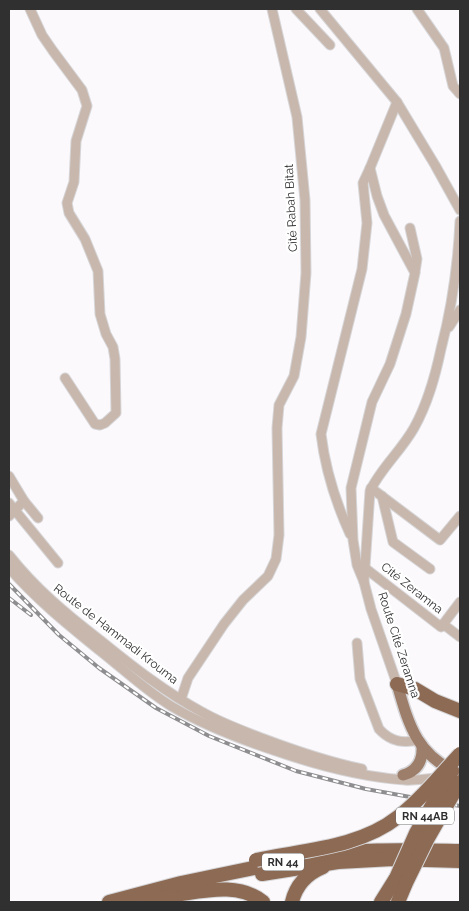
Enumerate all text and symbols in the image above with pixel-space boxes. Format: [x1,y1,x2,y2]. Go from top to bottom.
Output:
street label: Cité Rabah Bitat [282,164,300,252]
street label: Cité Zeramna [378,560,446,616]
street label: Route de Hammadi Krouma [51,581,181,687]
street label: Route Cité Zeramna [375,590,423,700]
road number: RN 44AB [396,808,454,824]
road number: RN 44 [262,854,304,870]

